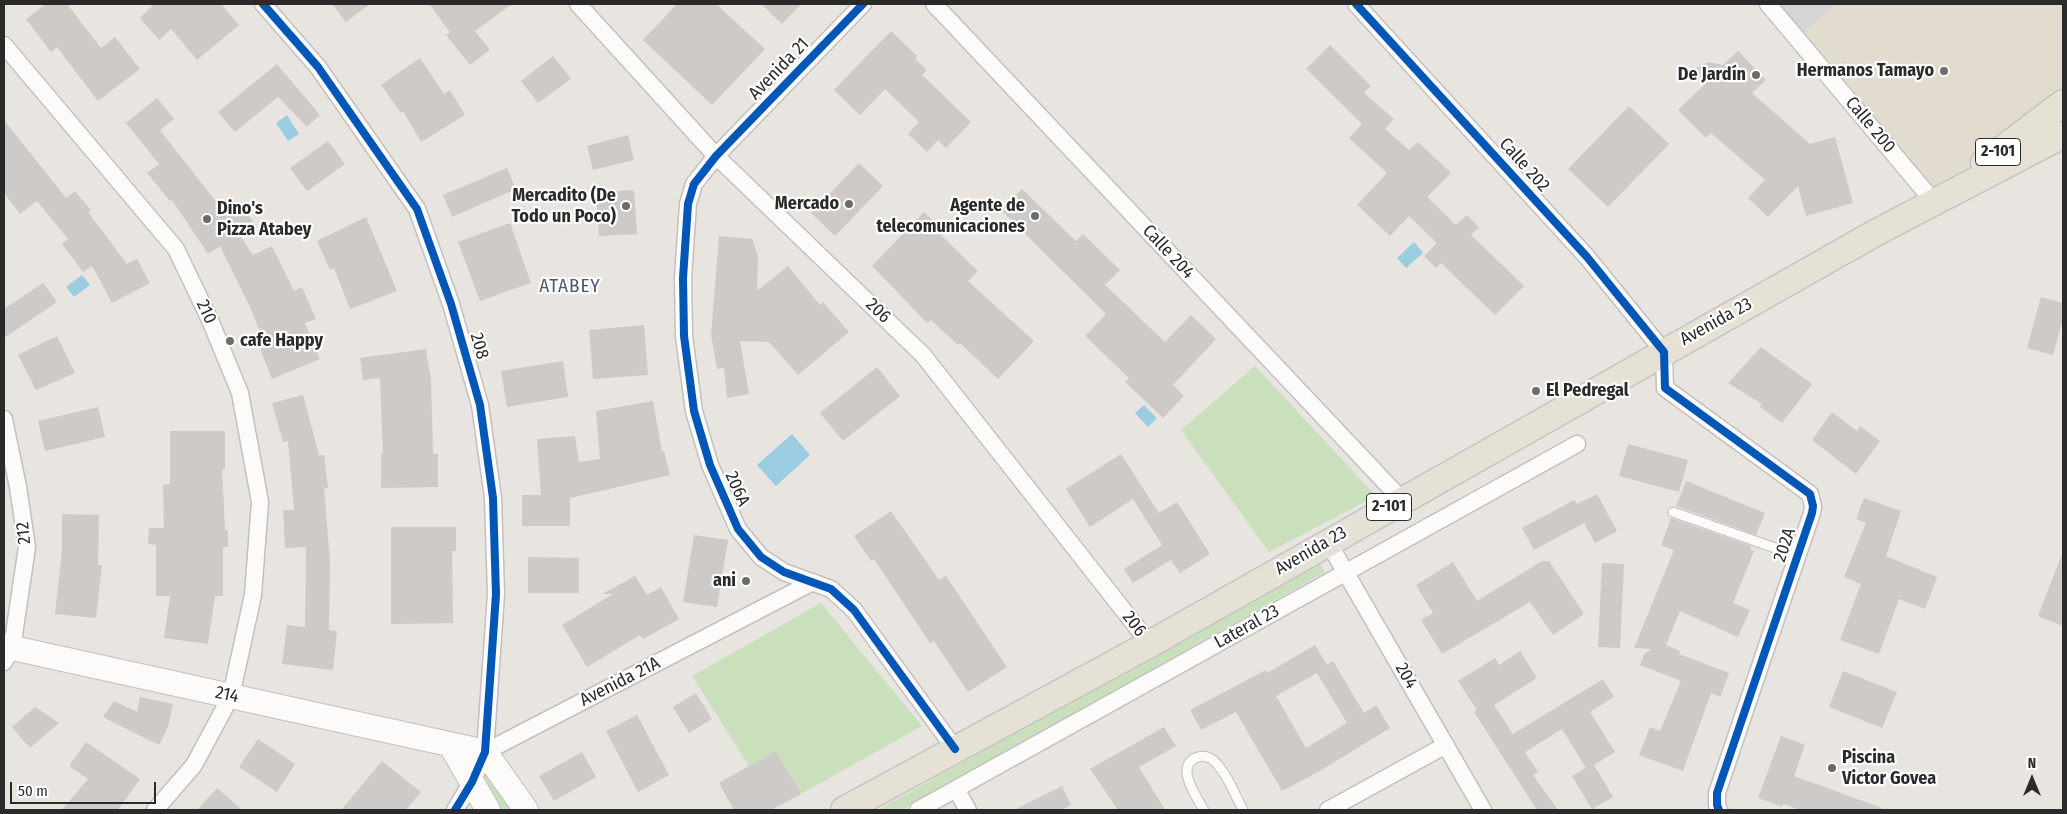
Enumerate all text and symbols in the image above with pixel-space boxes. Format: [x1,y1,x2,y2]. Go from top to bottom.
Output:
street label: Avenida 21 [744,34,814,104]
place label: Hermanos Tamayo [1797,60,1934,82]
place label: De Jardín [1678,64,1746,86]
marker: Hermanos Tamayo [1938,65,1950,77]
marker: De Jardín [1750,69,1762,81]
street label: Calle 200 [1840,92,1900,158]
street label: Calle 202 [1494,134,1554,196]
road number: 2-101 [1976,138,2020,166]
place label: Mercadito (De Todo un Poco) [512,185,616,228]
place label: Mercado [775,193,839,215]
place label: Agente de telecomunicaciones [876,195,1025,238]
place label: Dino's Pizza Atabey [217,198,311,240]
marker: Mercado [843,198,855,210]
marker: Mercadito (De Todo un Poco) [620,200,632,212]
marker: Agente de telecomunicaciones [1029,210,1041,222]
marker: Dino's Pizza Atabey [201,213,213,225]
street label: Calle 204 [1138,220,1198,284]
district label: ATABEY [538,276,602,298]
street label: Avenida 23 [1676,293,1756,351]
street label: 206 [861,294,895,328]
street label: 210 [191,297,221,327]
place label: cafe Happy [240,330,323,352]
street label: 208 [465,330,493,362]
marker: cafe Happy [224,335,236,347]
place label: El Pedregal [1546,380,1629,402]
marker: El Pedregal [1530,385,1542,397]
street label: 206A [720,468,754,510]
road number: 2-101 [1366,494,1412,520]
street label: 212 [12,521,36,545]
street label: Avenida 23 [1271,522,1351,580]
street label: 202A [1769,525,1801,565]
place label: ani [713,570,736,592]
marker: ani [740,575,752,587]
street label: Lateral 23 [1211,600,1283,654]
street label: 206 [1117,607,1151,641]
street label: Avenida 21A [576,653,664,711]
street label: 204 [1390,659,1422,693]
street label: 214 [213,682,241,708]
place label: Piscina Victor Govea [1842,747,1936,790]
north arrow [2007,754,2057,804]
text: N [2028,755,2036,772]
marker: Piscina Victor Govea [1826,762,1838,774]
scale bar [12,772,159,804]
text: 50 m [18,782,48,800]

